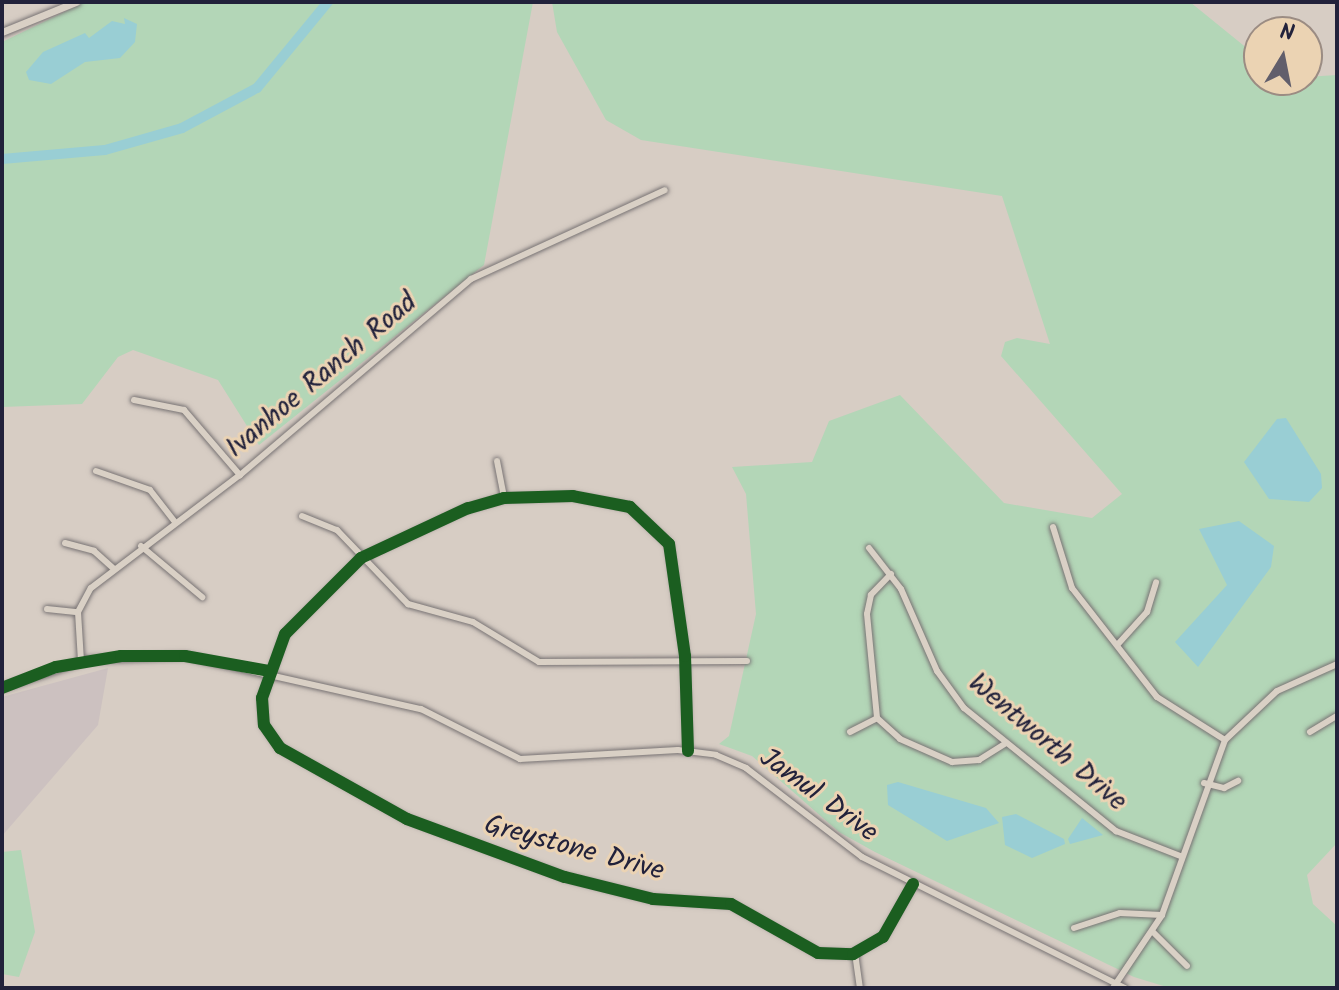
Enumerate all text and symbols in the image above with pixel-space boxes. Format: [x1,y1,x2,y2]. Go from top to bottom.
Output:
text: N [1277,15,1297,52]
north arrow [1243,16,1323,96]
street label: Ivanhoe Ranch Road [220,286,424,466]
street label: Wentworth Drive [961,667,1133,819]
street label: Jamul Drive [752,742,884,850]
street label: Greystone Drive [480,809,668,889]

